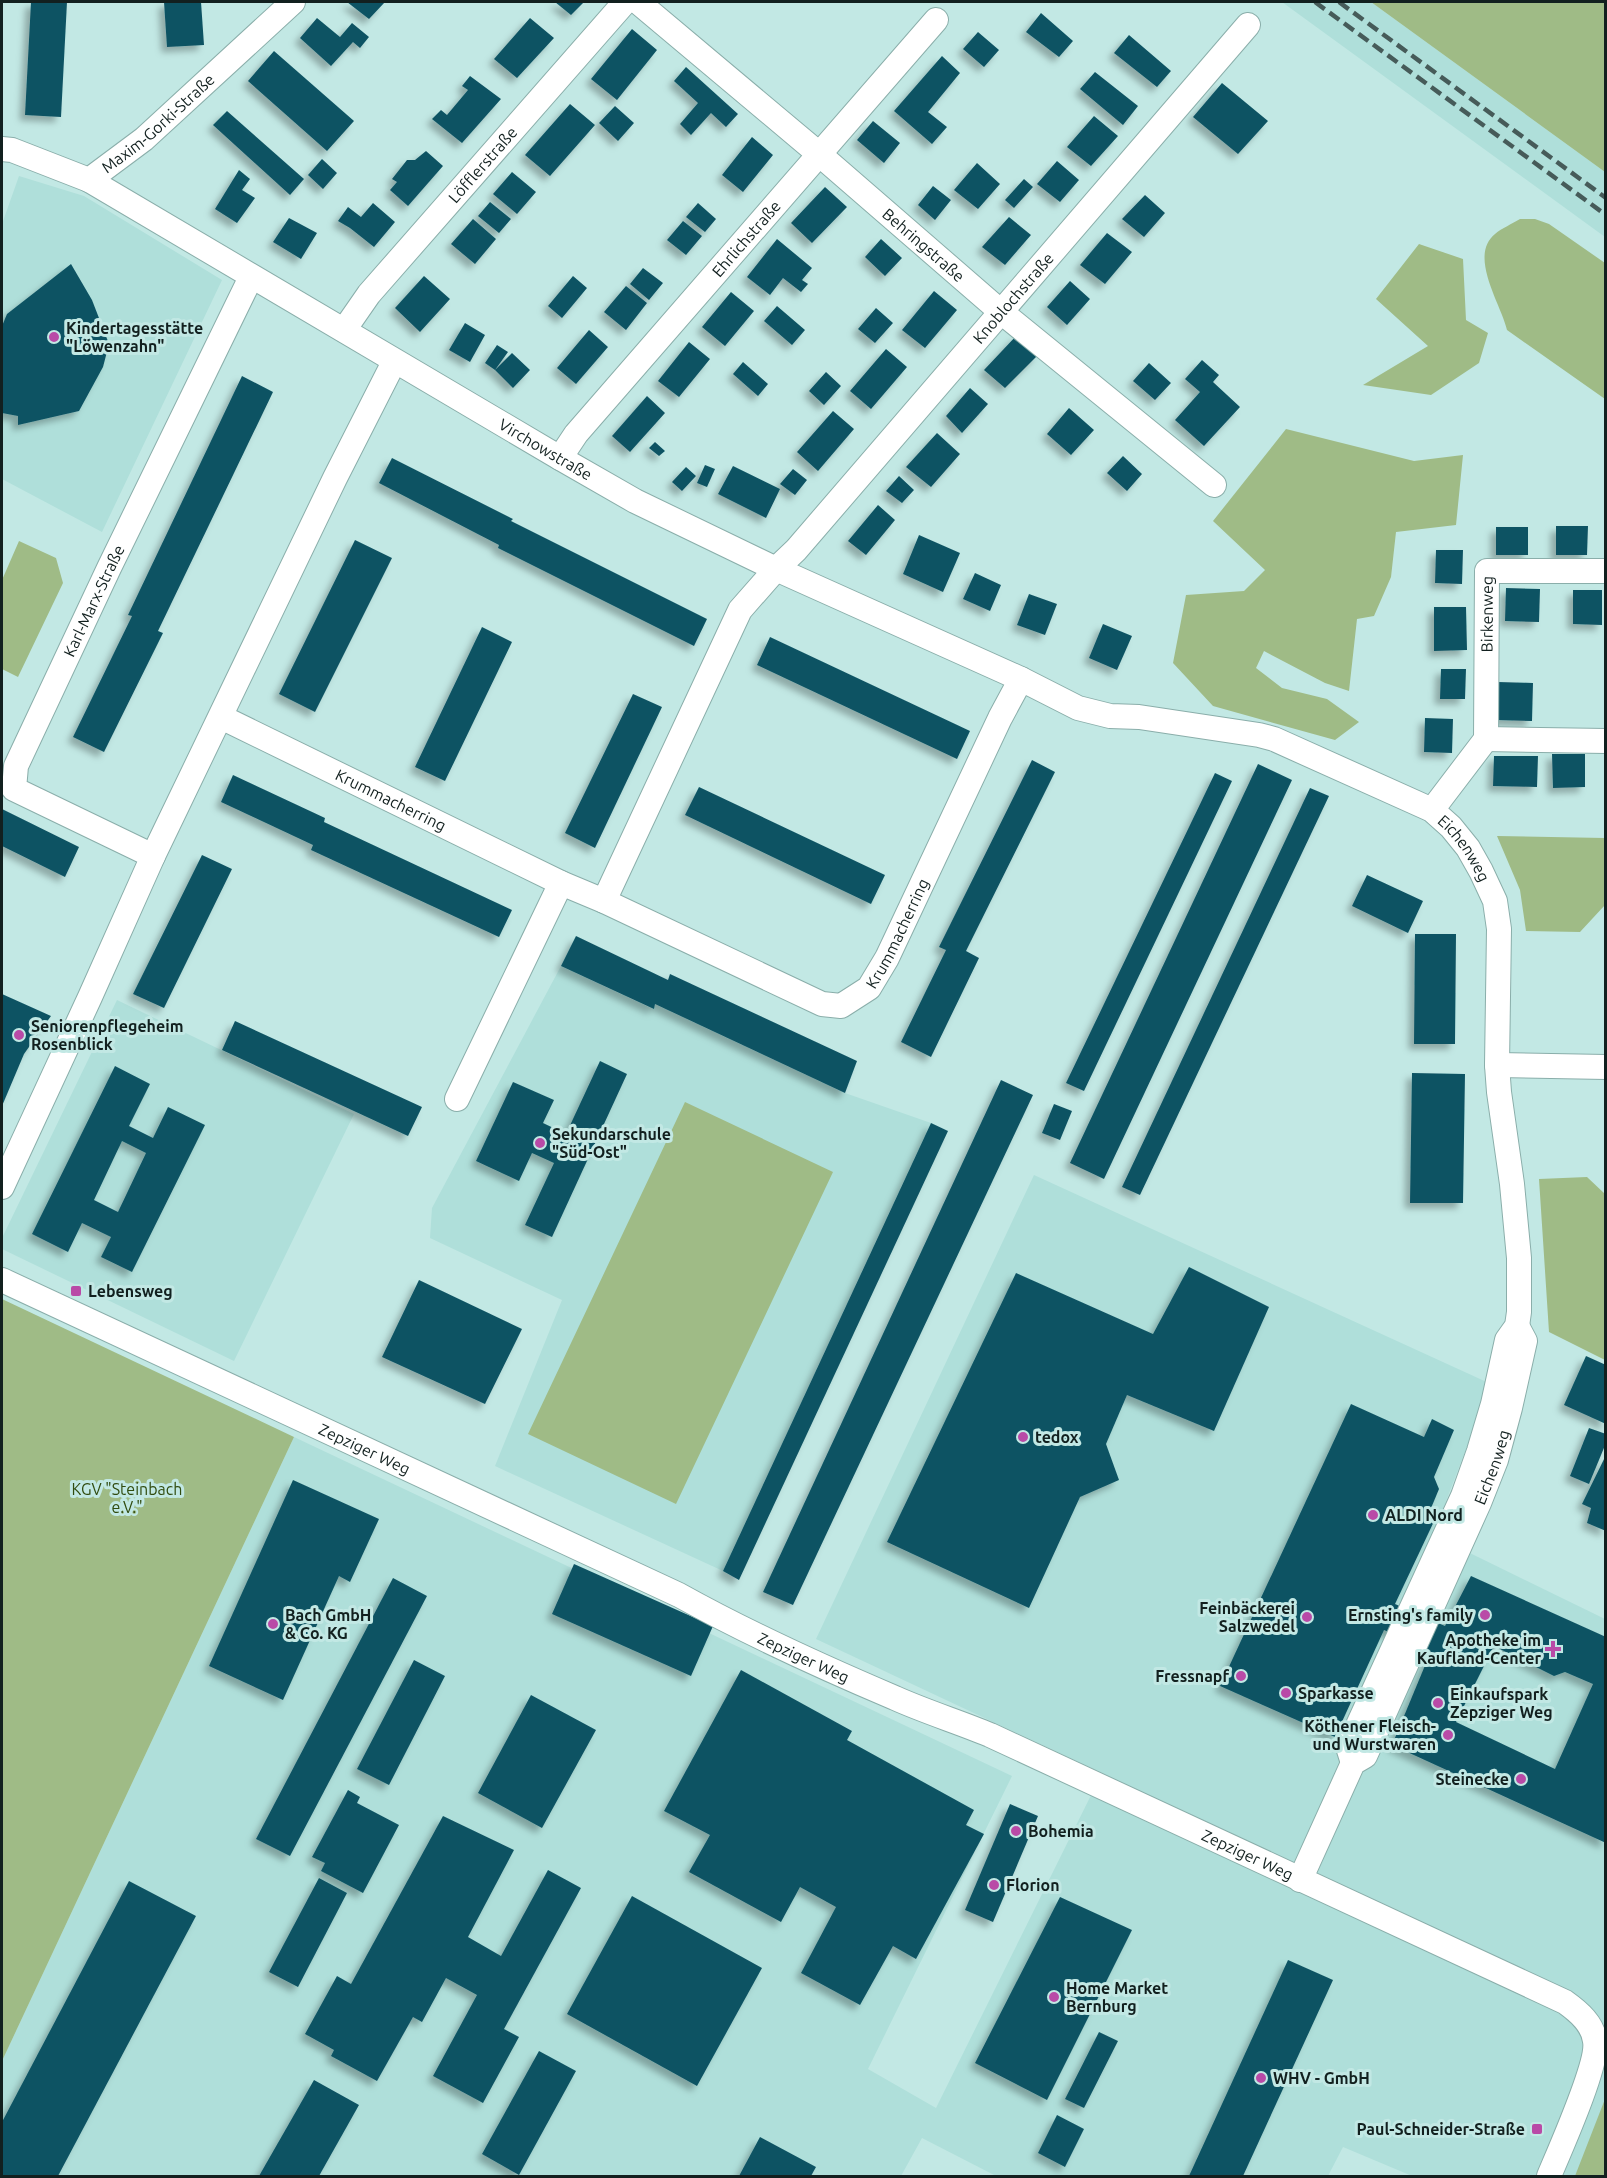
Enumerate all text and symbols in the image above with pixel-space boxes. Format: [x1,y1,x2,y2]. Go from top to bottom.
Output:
street label: Maxim-Gorki-Straße [98,70,218,176]
street label: Löfflerstraße [444,123,521,206]
street label: Ehrlichstraße [708,197,784,280]
street label: Behringstraße [879,204,968,285]
street label: Knoblochstraße [969,249,1057,347]
place label: Kindertagesstätte "Löwenzahn" [66,319,203,355]
marker: Kindertagesstätte "Löwenzahn" [47,330,61,344]
street label: Virchowstraße [496,415,595,484]
street label: Karl-Marx-Straße [60,542,128,660]
street label: Birkenweg [1478,576,1496,652]
street label: Krummacherring [333,765,449,834]
street label: Eichenweg [1435,811,1494,884]
street label: Krummacherring [862,876,932,992]
place label: Seniorenpflegeheim Rosenblick [31,1017,183,1053]
marker: Seniorenpflegeheim Rosenblick [12,1028,26,1042]
place label: Sekundarschule "Süd-Ost" [552,1125,671,1161]
marker: Sekundarschule "Süd-Ost" [533,1136,547,1150]
place label: Lebensweg [88,1282,173,1300]
marker: Lebensweg [69,1284,83,1298]
street label: Zepziger Weg [316,1420,413,1478]
place label: tedox [1035,1428,1079,1446]
street label: Eichenweg [1470,1428,1513,1507]
marker: tedox [1016,1430,1030,1444]
park label: KGV "Steinbach e.V." [72,1480,182,1516]
place label: ALDI Nord [1385,1506,1463,1524]
marker: ALDI Nord [1366,1508,1380,1522]
place label: Feinbäckerei Salzwedel [1199,1599,1295,1635]
place label: Bach GmbH & Co. KG [285,1606,371,1642]
place label: Ernsting's family [1348,1606,1474,1624]
marker: Ernsting's family [1478,1608,1492,1622]
marker: Feinbäckerei Salzwedel [1300,1610,1314,1624]
marker: Bach GmbH & Co. KG [266,1617,280,1631]
street label: Zepziger Weg [755,1628,852,1686]
place label: Apotheke im Kaufland-Center [1417,1631,1541,1667]
marker: Apotheke im Kaufland-Center [1546,1642,1560,1656]
place label: Fressnapf [1155,1667,1229,1685]
marker: Fressnapf [1234,1669,1248,1683]
place label: Sparkasse [1298,1684,1374,1702]
place label: Einkaufspark Zepziger Weg [1450,1685,1553,1721]
marker: Sparkasse [1279,1686,1293,1700]
marker: Einkaufspark Zepziger Weg [1431,1696,1445,1710]
place label: Köthener Fleisch- und Wurstwaren [1304,1717,1436,1753]
marker: Köthener Fleisch- und Wurstwaren [1441,1728,1455,1742]
place label: Steinecke [1435,1770,1509,1788]
marker: Steinecke [1514,1772,1528,1786]
place label: Bohemia [1028,1822,1094,1840]
marker: Bohemia [1009,1824,1023,1838]
street label: Zepziger Weg [1199,1826,1296,1884]
place label: Florion [1006,1876,1060,1894]
marker: Florion [987,1878,1001,1892]
place label: Home Market Bernburg [1066,1979,1168,2015]
marker: Home Market Bernburg [1047,1990,1061,2004]
place label: WHV - GmbH [1273,2069,1370,2087]
marker: WHV - GmbH [1254,2071,1268,2085]
place label: Paul-Schneider-Straße [1356,2120,1525,2138]
marker: Paul-Schneider-Straße [1530,2122,1544,2136]

